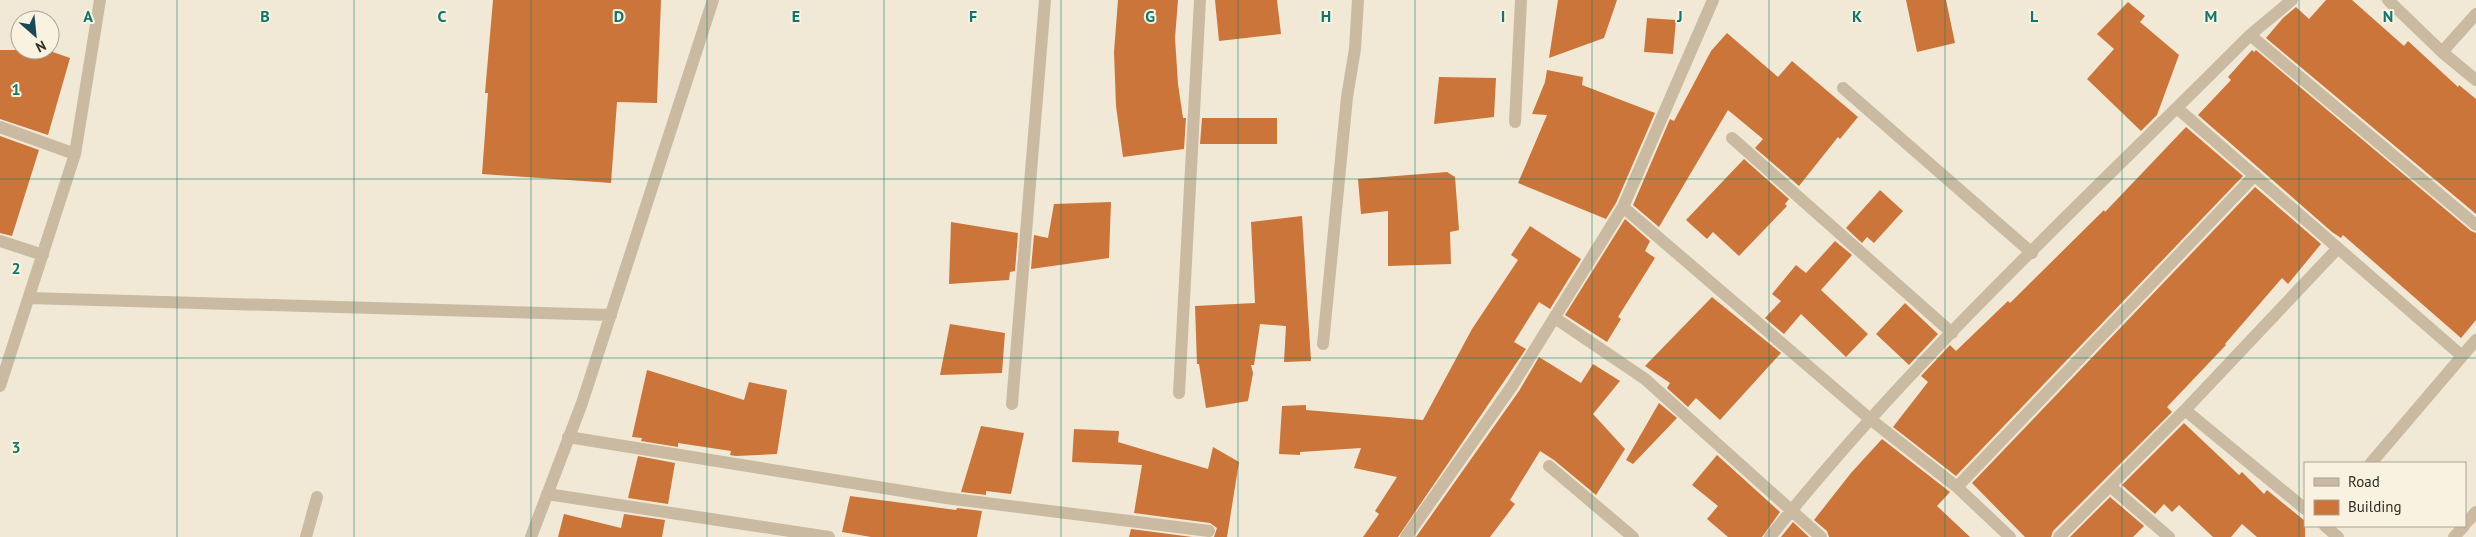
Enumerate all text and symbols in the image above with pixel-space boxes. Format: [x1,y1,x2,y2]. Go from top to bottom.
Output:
text: A [83,6,93,26]
text: B [260,6,270,26]
text: C [438,6,447,26]
text: D [614,6,624,26]
text: E [792,6,800,26]
text: F [969,6,977,26]
text: G [1145,6,1155,26]
text: H [1321,6,1331,26]
text: I [1501,6,1505,26]
text: J [1676,6,1683,26]
text: K [1852,6,1862,26]
text: L [2030,6,2039,26]
text: M [2205,6,2217,26]
text: N [2383,6,2393,26]
north arrow [10,10,60,60]
text: N [33,36,49,57]
text: 1 [11,79,21,99]
text: 2 [11,258,21,278]
text: 3 [11,437,21,457]
legend [2304,462,2466,527]
text: Road [2348,472,2380,491]
text: Building [2348,497,2402,516]

